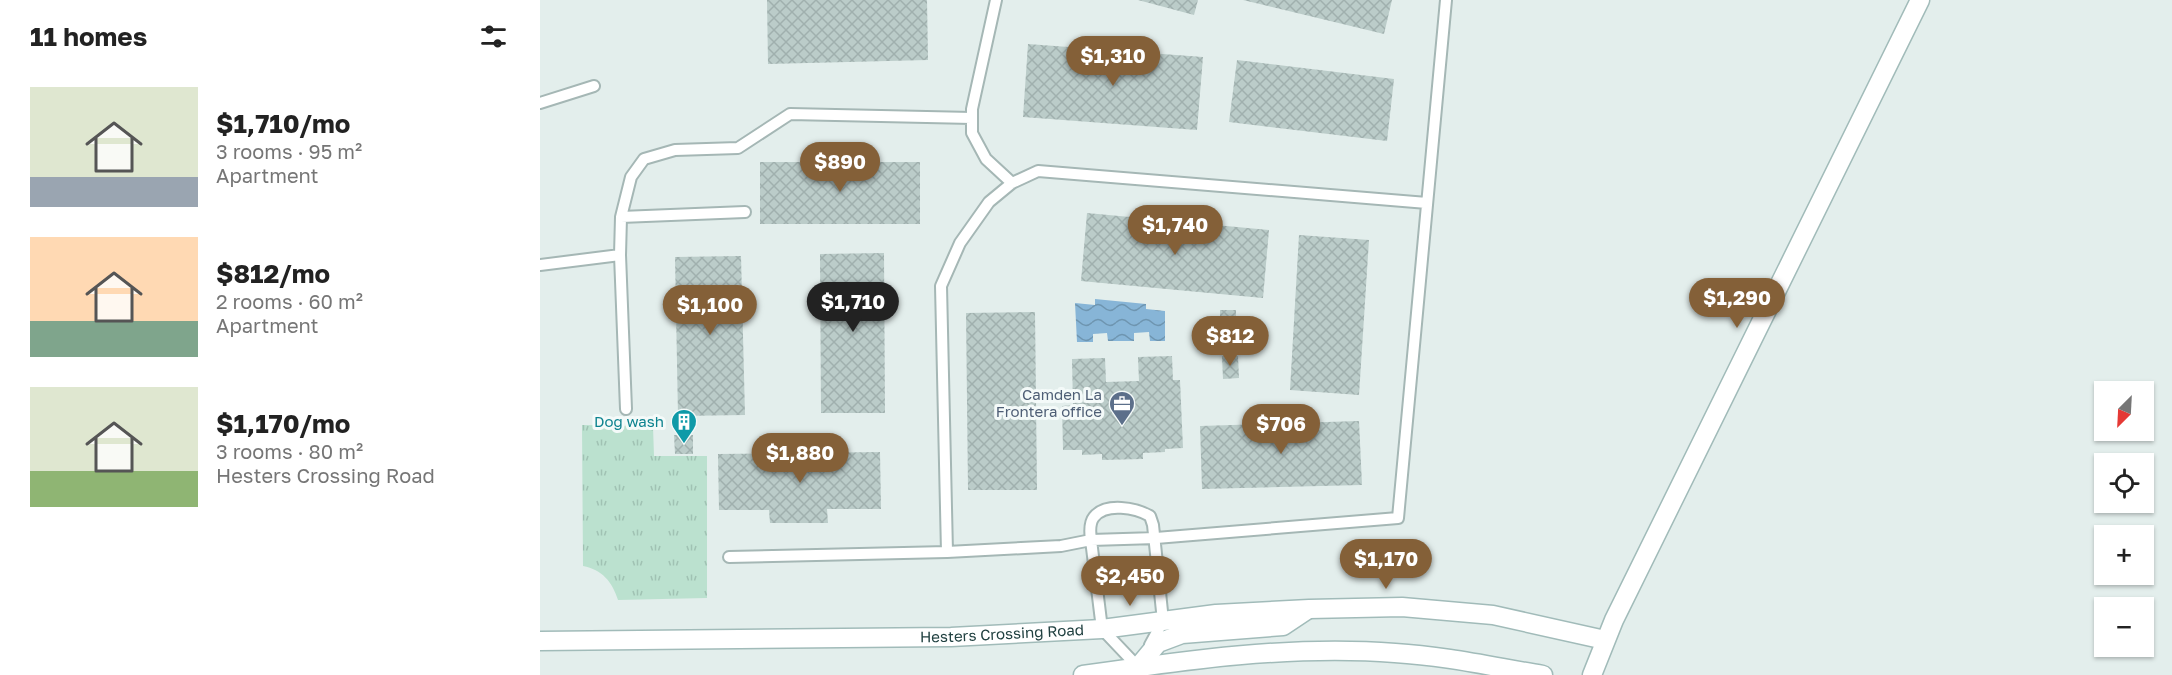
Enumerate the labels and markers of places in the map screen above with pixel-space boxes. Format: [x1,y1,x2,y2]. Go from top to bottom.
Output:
pin: $1,310 [1064,36,1162,87]
pin: $890 [804,142,876,193]
pin: $1,740 [1126,205,1224,256]
pin: $1,290 [1688,278,1786,329]
pin: $1,710 [804,282,902,333]
pin: $1,100 [661,285,759,336]
pin: $812 [1194,316,1266,367]
place label: Camden La Frontera office [996,385,1102,420]
office icon: Camden La Frontera office [1107,389,1137,427]
pin: $706 [1245,404,1317,455]
building icon: Dog wash [669,407,699,445]
place label: Dog wash [594,412,664,430]
pin: $1,880 [751,433,849,484]
pin: $1,170 [1337,539,1435,590]
pin: $2,450 [1081,556,1179,607]

